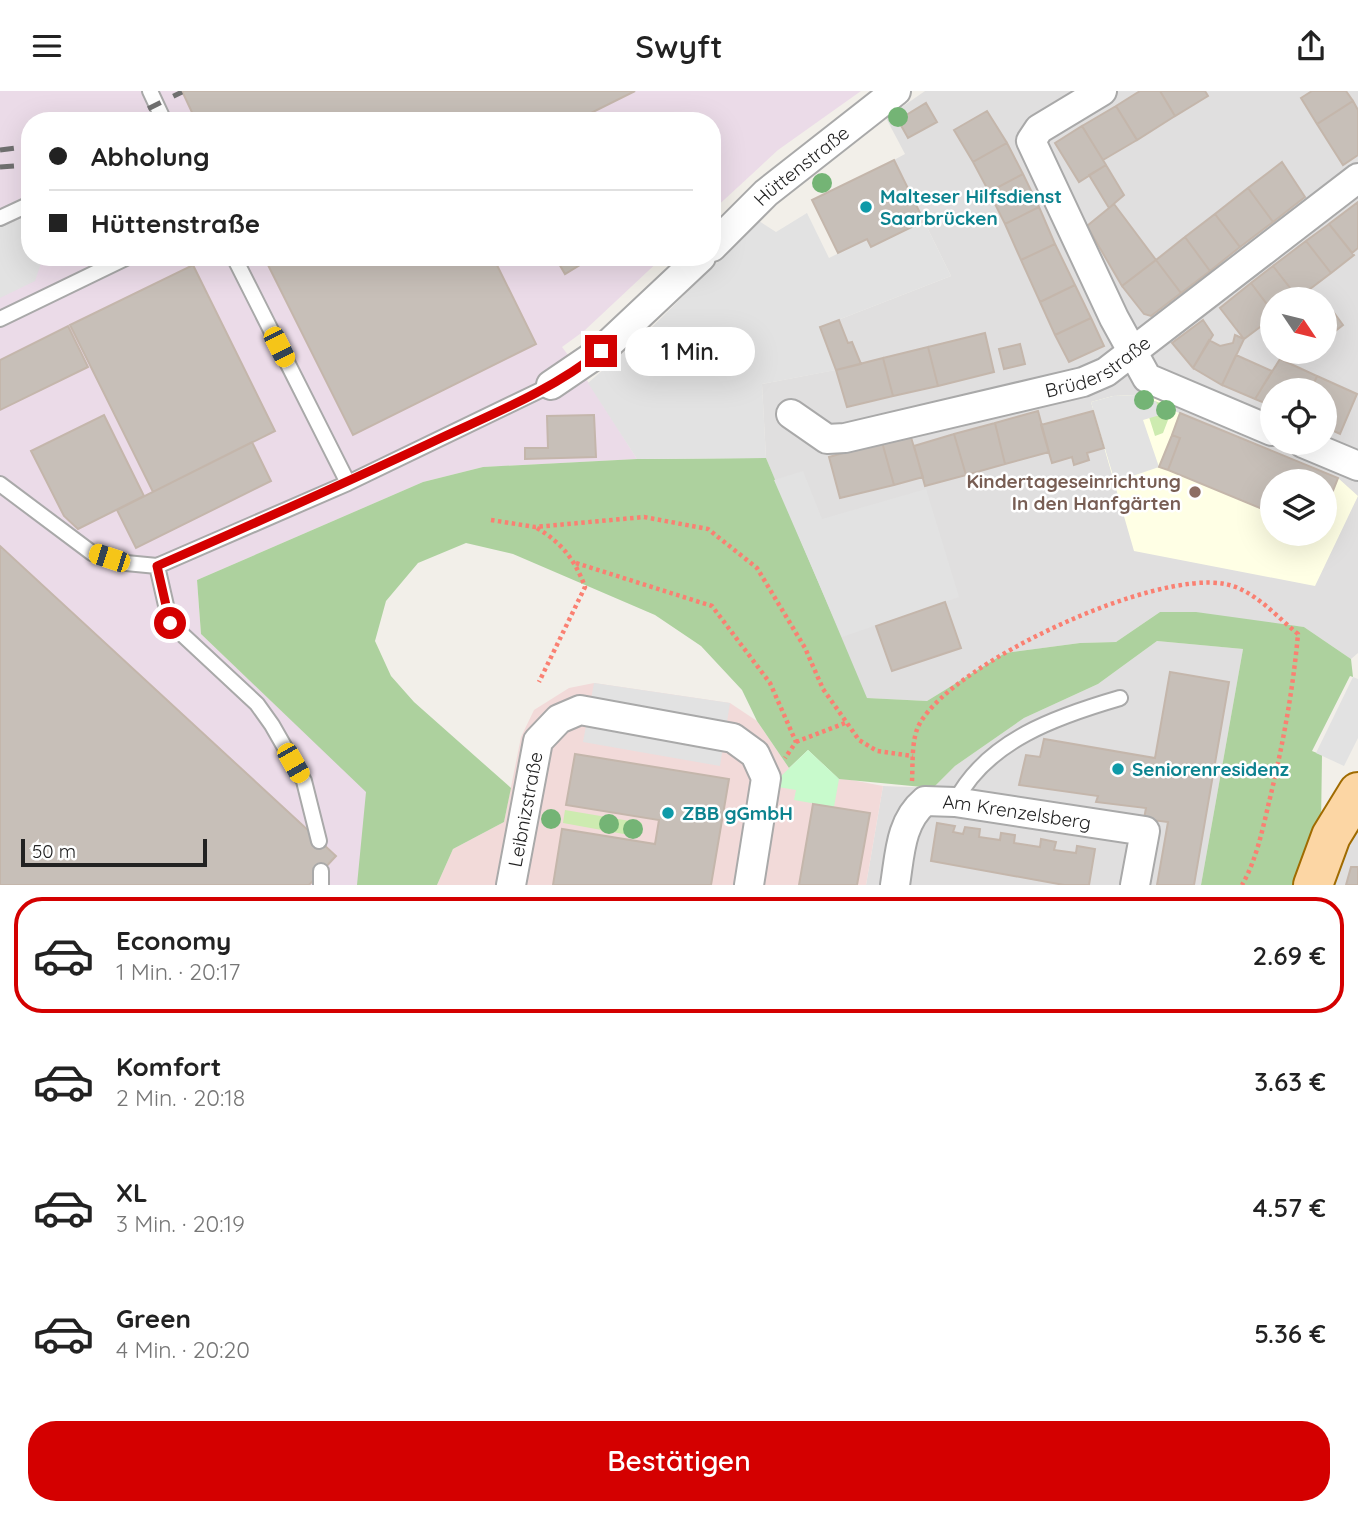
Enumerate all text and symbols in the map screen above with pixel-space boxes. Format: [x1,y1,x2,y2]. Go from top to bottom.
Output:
text: Swyft [635,26,723,66]
icon: menu [28,27,66,65]
icon: share [1292,27,1330,65]
street label: Hüttenstraße [748,120,854,211]
text: Abholung [91,140,210,173]
place label: Malteser Hilfsdienst Saarbrücken [880,184,1062,230]
marker: Malteser Hilfsdienst Saarbrücken [858,199,874,215]
text: Hüttenstraße [91,207,260,240]
north arrow [1260,287,1337,364]
map controls [1260,287,1337,546]
car [261,324,298,370]
callout: 1 Min. [626,327,755,375]
street label: Brüderstraße [1043,330,1155,403]
route end [585,335,617,367]
text: 1 Min. [661,337,719,366]
button: locate [1260,378,1337,455]
place label: Kindertageseinrichtung In den Hanfgärten [966,469,1181,515]
button: layers [1260,469,1337,546]
marker: Kindertageseinrichtung In den Hanfgärten [1187,484,1203,500]
car [86,542,133,574]
route start [154,607,186,639]
car [274,740,313,786]
street label: Leibnizstraße [503,750,548,869]
place label: Seniorenresidenz [1132,757,1289,781]
marker: Seniorenresidenz [1110,761,1126,777]
street label: Am Krenzelsberg [942,790,1093,835]
place label: ZBB gGmbH [682,801,793,825]
marker: ZBB gGmbH [660,805,676,821]
scale bar [21,836,206,868]
text: 50 m [32,839,76,863]
icon: car [32,924,95,987]
text: Economy [116,924,231,957]
text: 2.69 € [1253,939,1326,972]
text: 1 Min. · 20:17 [116,957,240,986]
icon: car [32,1050,95,1113]
text: Komfort [116,1050,221,1083]
text: 3.63 € [1254,1065,1326,1098]
text: 2 Min. · 20:18 [116,1083,245,1112]
icon: car [32,1176,95,1239]
text: XL [116,1176,148,1209]
text: 4.57 € [1253,1191,1326,1224]
text: 3 Min. · 20:19 [116,1209,245,1238]
icon: car [32,1302,95,1365]
text: Green [116,1302,191,1335]
text: 5.36 € [1254,1317,1326,1350]
text: 4 Min. · 20:20 [116,1335,250,1364]
button: Bestätigen [28,1421,1330,1501]

